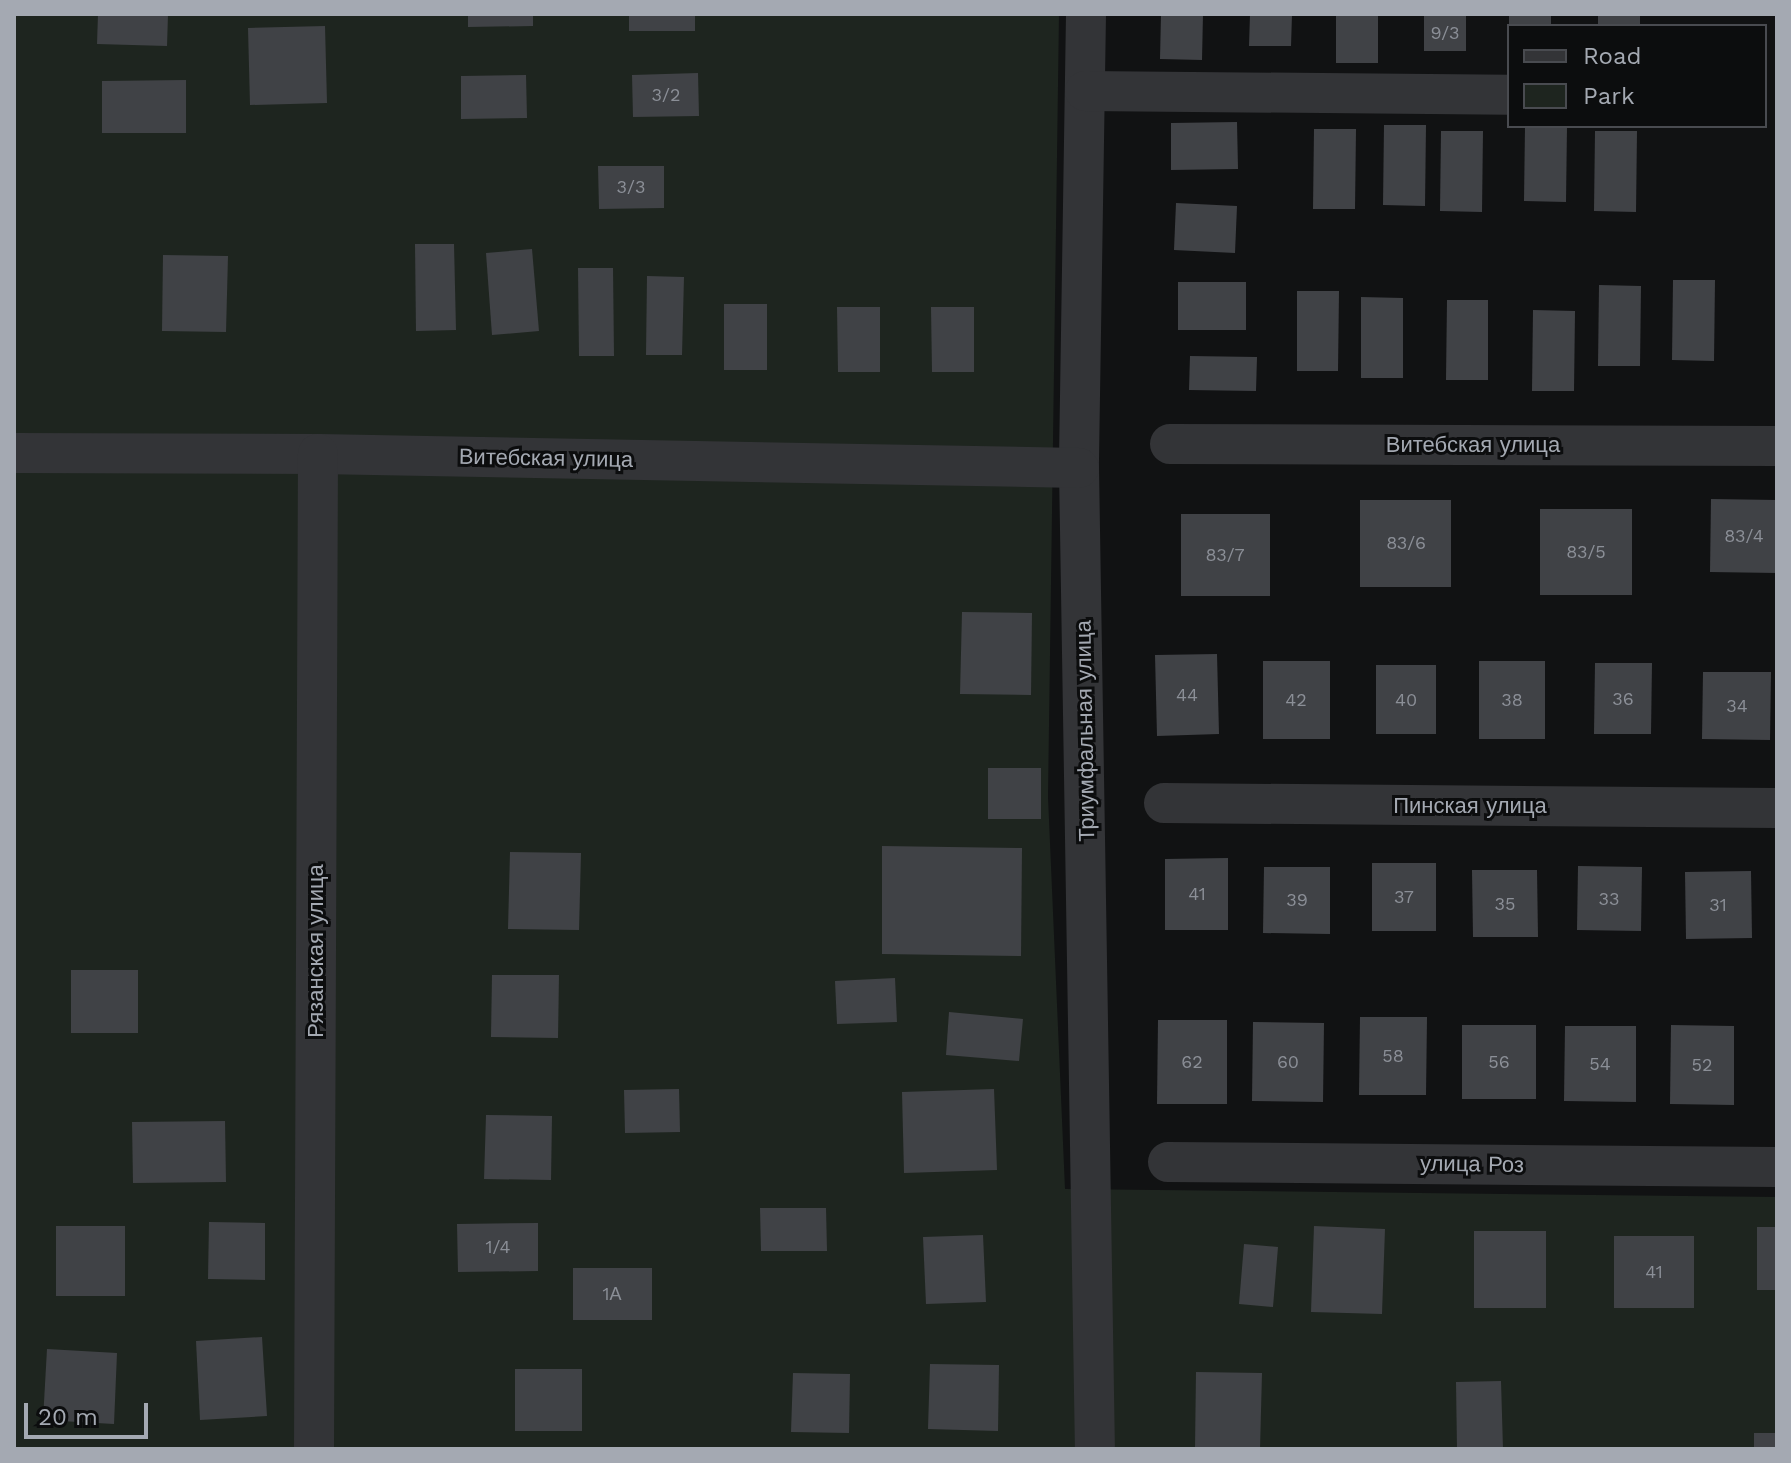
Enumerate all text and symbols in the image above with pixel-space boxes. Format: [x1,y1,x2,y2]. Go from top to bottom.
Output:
house number: 9/3 [1430,22,1460,44]
legend [1507,24,1767,128]
text: Road [1583,42,1642,70]
text: Park [1583,82,1635,110]
house number: 3/2 [652,84,680,106]
house number: 3/3 [617,176,645,198]
street label: Витебская улица [1386,432,1560,458]
street label: Витебская улица [459,443,633,473]
house number: 83/4 [1724,525,1764,547]
house number: 83/6 [1386,532,1426,554]
house number: 83/5 [1566,541,1606,563]
house number: 83/7 [1205,544,1245,566]
street label: Триумфальная улица [1070,620,1100,842]
house number: 44 [1176,684,1198,706]
house number: 36 [1612,688,1634,710]
house number: 42 [1285,689,1307,711]
house number: 40 [1395,689,1417,711]
house number: 38 [1501,689,1523,711]
house number: 34 [1726,695,1748,717]
street label: Пинская улица [1393,793,1547,819]
street label: Рязанская улица [303,864,329,1038]
house number: 41 [1188,883,1206,905]
house number: 37 [1394,886,1414,908]
house number: 33 [1599,888,1619,910]
house number: 39 [1286,889,1308,911]
house number: 35 [1495,893,1515,915]
house number: 31 [1709,894,1727,916]
house number: 58 [1382,1045,1404,1067]
house number: 62 [1181,1051,1203,1073]
house number: 60 [1277,1051,1299,1073]
house number: 56 [1488,1051,1510,1073]
house number: 54 [1589,1053,1611,1075]
house number: 52 [1692,1054,1712,1076]
street label: улица Роз [1420,1150,1524,1178]
house number: 1/4 [485,1236,511,1258]
house number: 41 [1645,1261,1663,1283]
house number: 1А [602,1283,622,1305]
scale bar [28,1387,152,1437]
text: 20 m [38,1403,98,1431]

